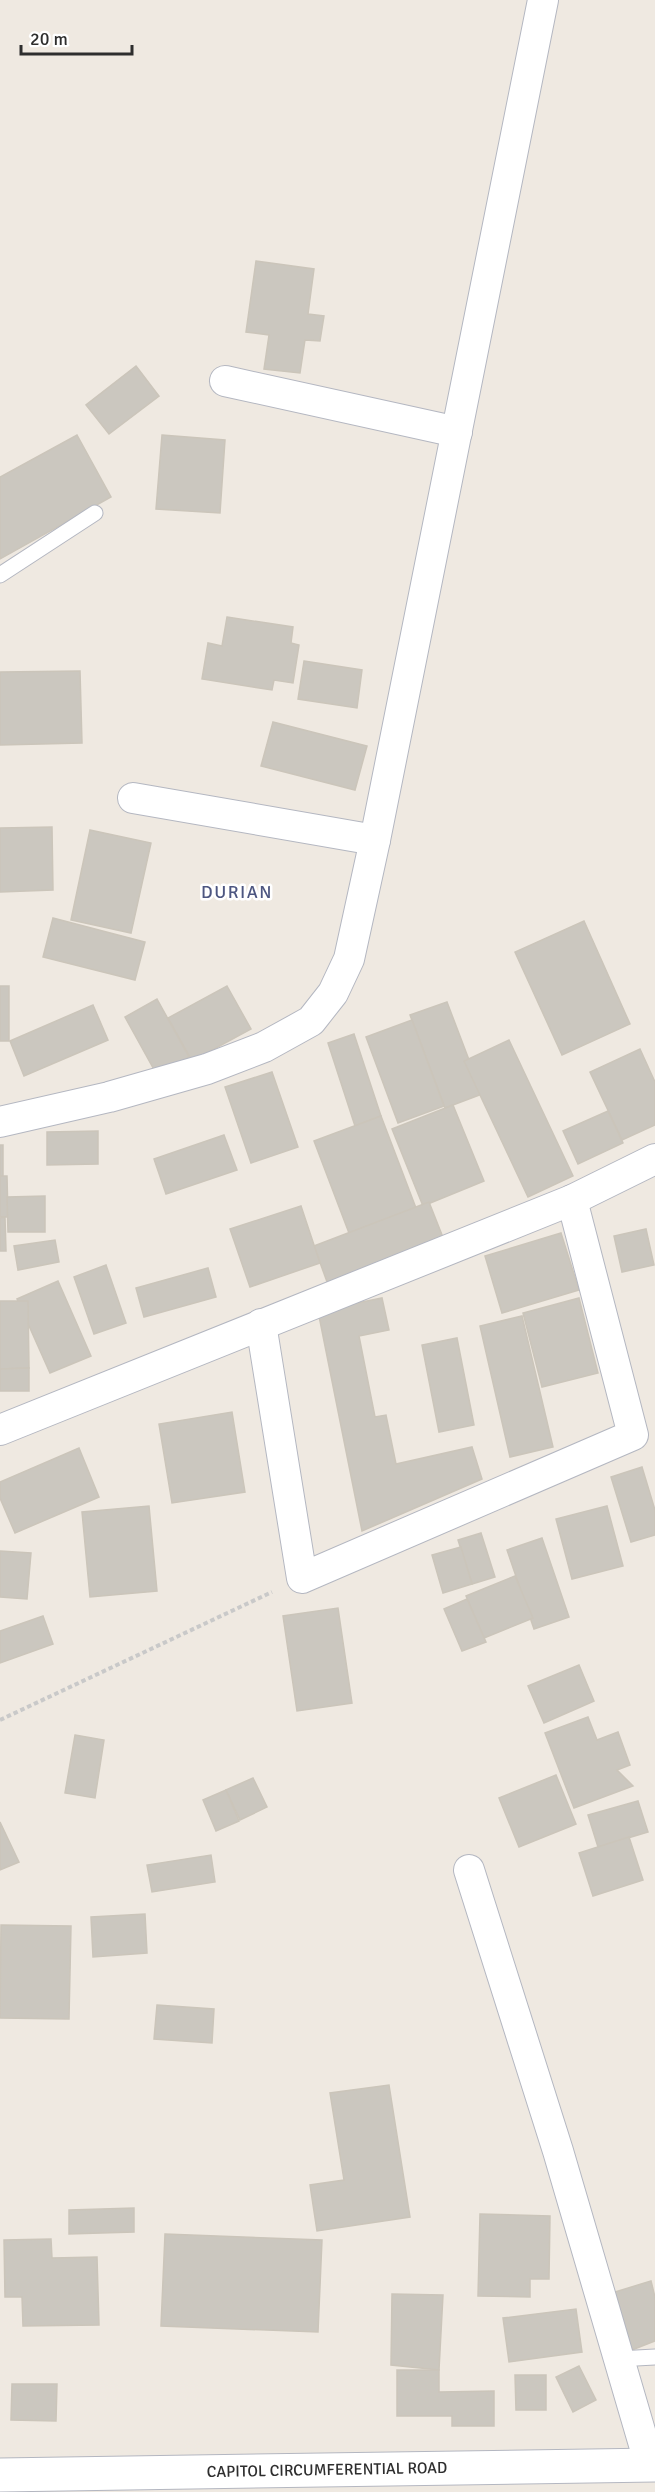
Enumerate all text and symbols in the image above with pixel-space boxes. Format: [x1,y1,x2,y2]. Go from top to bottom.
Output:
scale bar [21,18,132,56]
text: 20 m [30,28,68,50]
district label: DURIAN [201,881,273,903]
street label: CAPITOL CIRCUMFERENTIAL ROAD [207,2458,447,2482]

